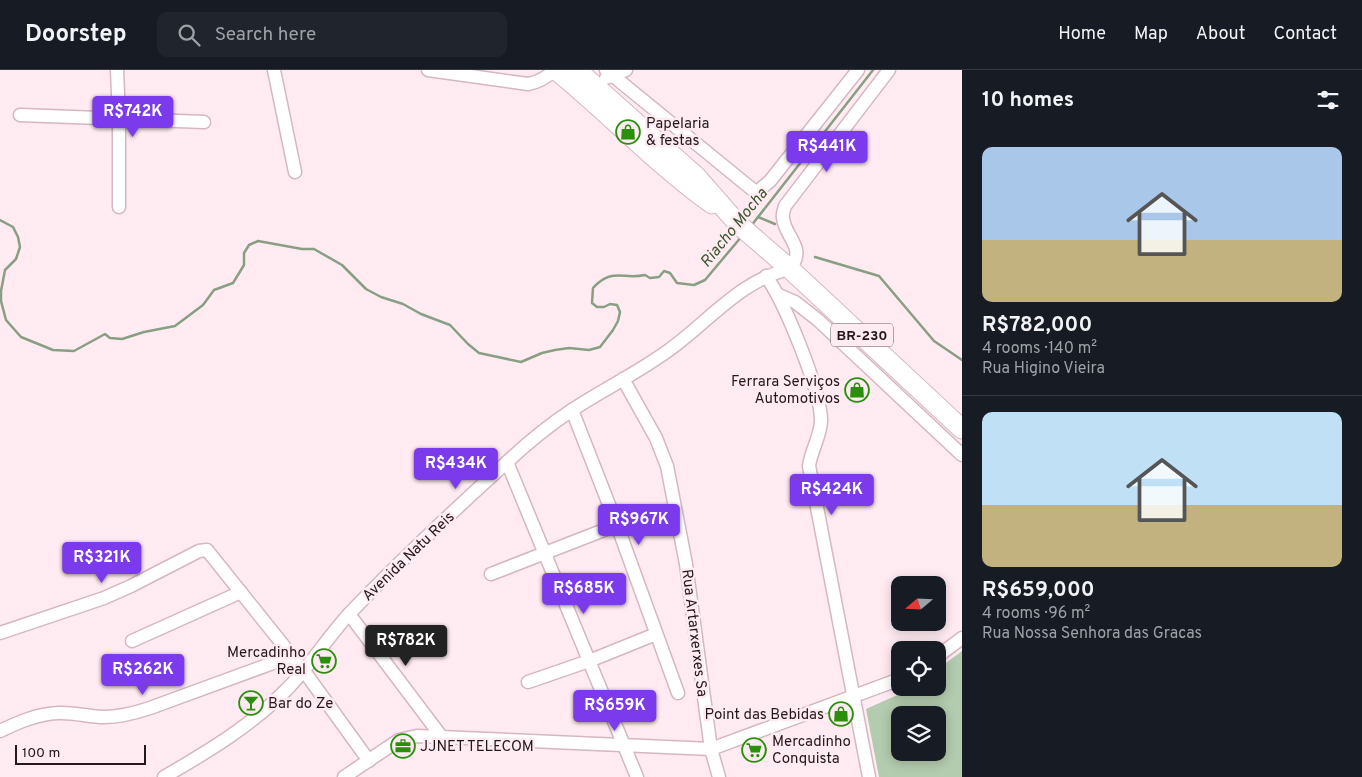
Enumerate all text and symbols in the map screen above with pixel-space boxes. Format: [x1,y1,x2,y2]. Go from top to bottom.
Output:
search box [157,12,507,57]
text: Doorstep [25,20,127,50]
icon: search [175,21,203,49]
text: Search here [215,23,316,47]
text: Home [1058,23,1106,46]
text: Map [1134,23,1168,46]
text: About [1196,23,1245,46]
text: Contact [1273,23,1337,46]
icon: filters [1314,86,1342,114]
text: 10 homes [982,87,1074,114]
pin: R$742K [92,96,174,138]
text: R$742K [103,102,163,122]
place label: Papelaria & festas [646,115,710,151]
shop icon: Papelaria & festas [615,119,641,145]
pin: R$441K [786,131,868,173]
text: R$441K [798,137,856,157]
icon: home [1117,179,1207,269]
water label: Riacho Mocha [696,184,773,272]
text: R$782,000 [982,312,1092,339]
road number: BR-230 [831,324,893,346]
text: 4 rooms · 140 m² [982,339,1097,359]
text: Rua Higino Vieira [982,359,1105,379]
place label: Ferrara Serviços Automotivos [731,373,840,409]
shop icon: Ferrara Serviços Automotivos [844,377,870,403]
icon: home [1117,445,1207,535]
pin: R$434K [415,448,497,490]
text: R$434K [425,454,487,474]
pin: R$424K [791,474,873,516]
text: R$424K [801,480,863,500]
pin: R$967K [598,504,680,546]
street label: Avenida Natu Reis [359,508,459,606]
text: R$967K [609,510,669,530]
pin: R$321K [61,542,143,584]
text: R$321K [73,548,131,568]
street label: Rua Artarxerxes Sa [676,568,711,698]
pin: R$685K [543,572,625,615]
north arrow [891,576,946,631]
map controls [891,576,946,761]
text: R$659,000 [982,577,1095,604]
text: R$685K [553,579,615,599]
text: 4 rooms · 96 m² [982,604,1090,624]
pin: R$782K [365,624,447,667]
text: Rua Nossa Senhora das Gracas [982,624,1202,644]
text: R$782K [376,631,436,651]
button: locate [891,641,946,696]
place label: Mercadinho Real [227,644,306,680]
supermarket icon: Mercadinho Real [311,648,337,674]
pin: R$262K [102,654,184,696]
text: R$262K [112,660,174,680]
bar icon: Bar do Ze [238,690,264,716]
pin: R$659K [574,690,656,732]
place label: Bar do Ze [268,695,333,714]
text: R$659K [584,696,646,716]
shop icon: Point das Bebidas [828,701,854,727]
place label: Point das Bebidas [704,706,824,725]
button: layers [891,706,946,761]
office icon: JJNET TELECOM [390,733,416,759]
place label: Mercadinho Conquista [772,733,851,769]
supermarket icon: Mercadinho Conquista [741,737,767,763]
place label: JJNET TELECOM [420,738,534,757]
scale bar [15,742,146,765]
text: 100 m [22,745,60,762]

